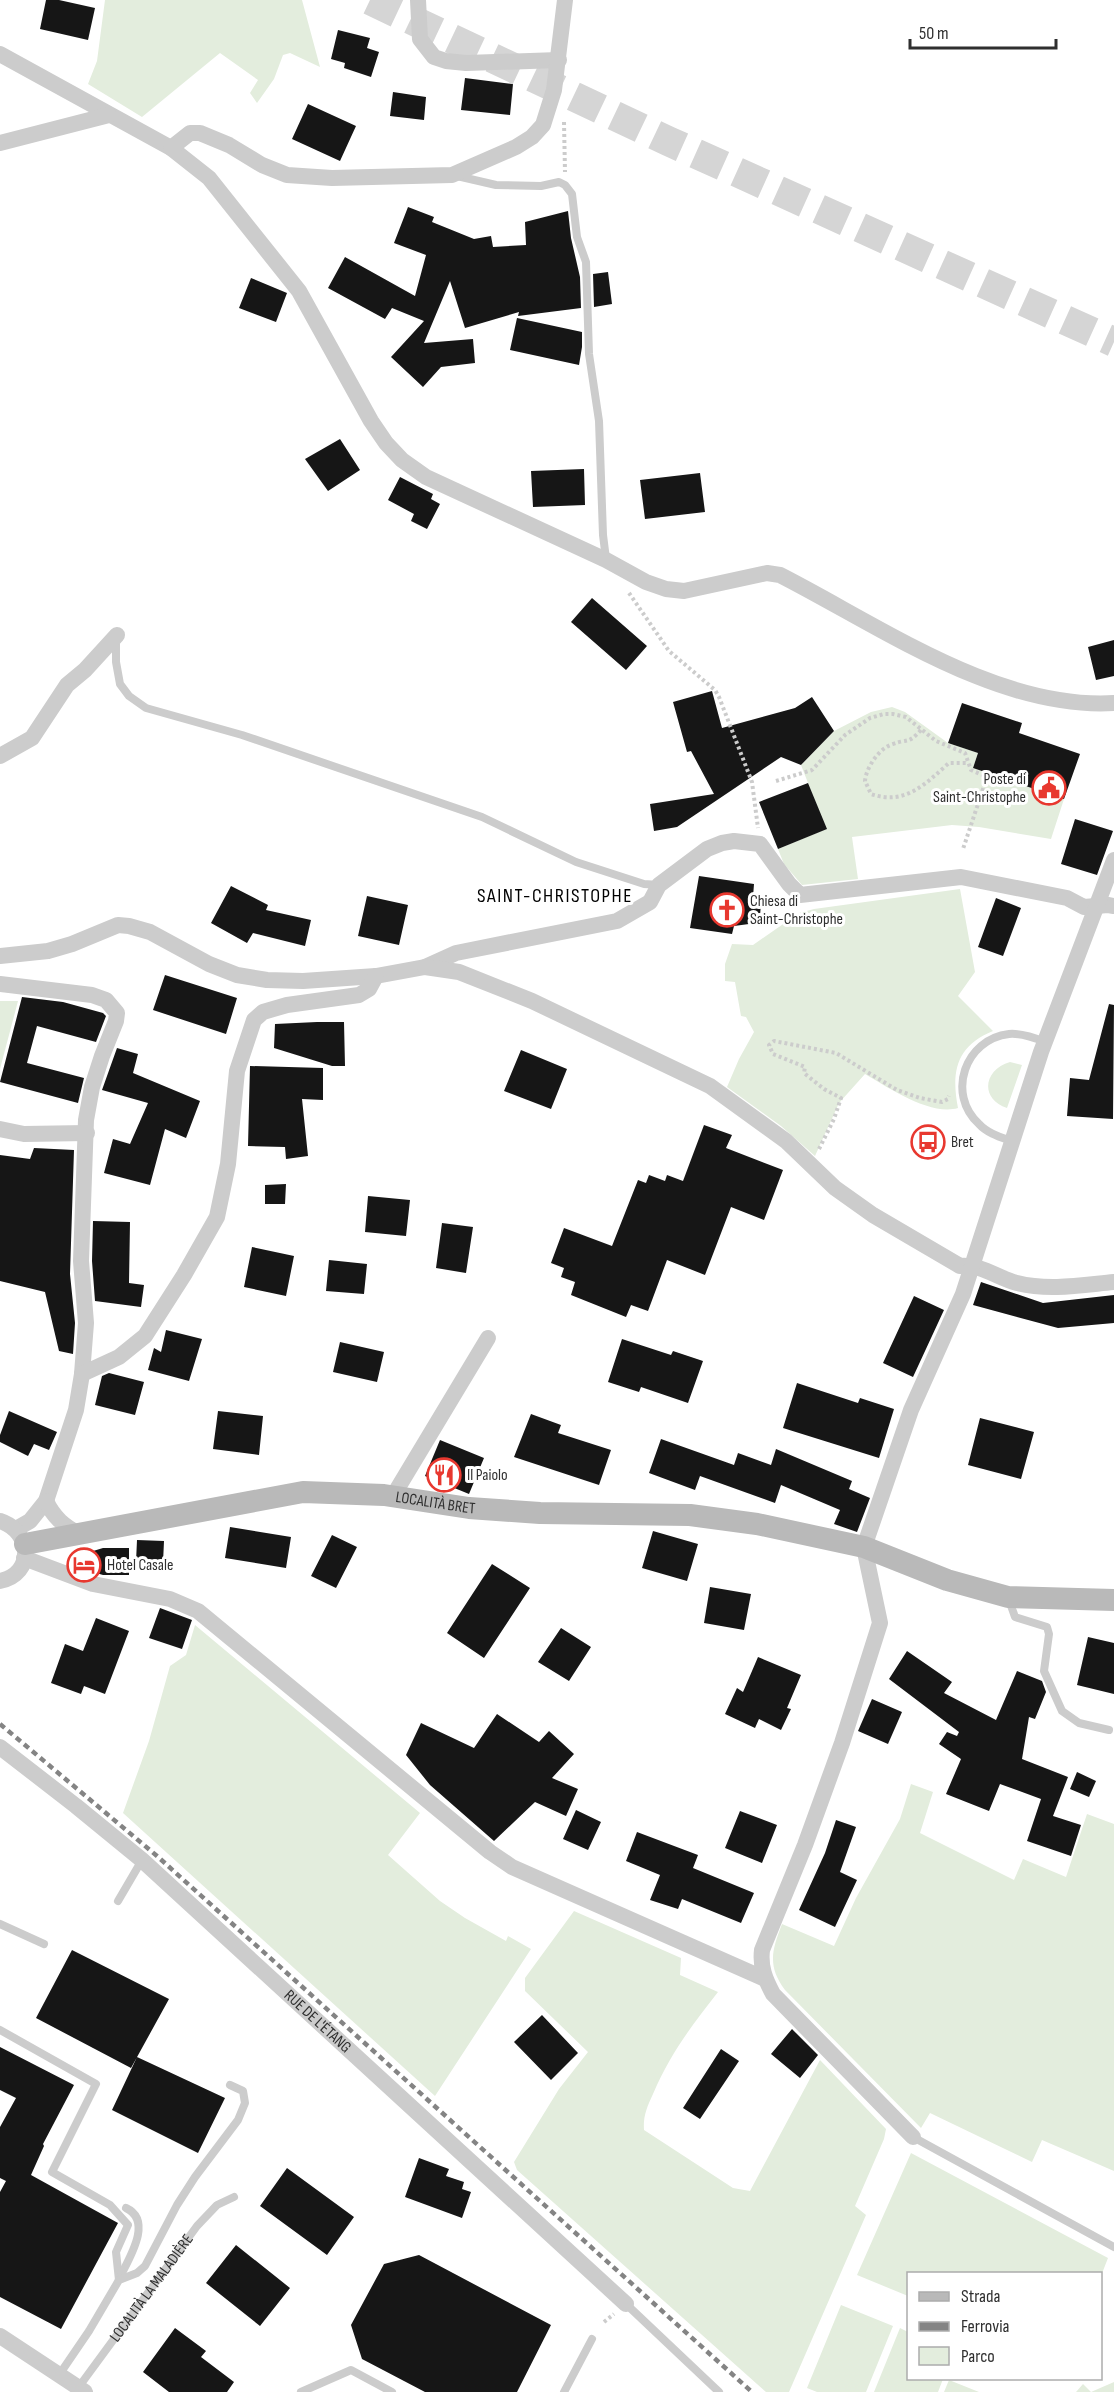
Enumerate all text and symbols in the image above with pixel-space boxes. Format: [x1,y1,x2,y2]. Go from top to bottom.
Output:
scale bar [910,12,1056,50]
text: 50 m [919,23,949,44]
place label: Poste di Saint-Christophe [933,770,1026,807]
public building icon: Poste di Saint-Christophe [1031,770,1067,806]
district label: SAINT-CHRISTOPHE [477,884,633,908]
church icon: Chiesa di Saint-Christophe [709,892,745,928]
place label: Chiesa di Saint-Christophe [750,892,843,929]
bus stop icon: Bret [910,1124,946,1160]
place label: Bret [951,1133,974,1152]
restaurant icon: Il Paiolo [426,1457,462,1493]
place label: Il Paiolo [467,1466,508,1485]
street label: LOCALITÀ BRET [394,1487,476,1518]
hotel icon: Hotel Casale [66,1547,102,1583]
place label: Hotel Casale [107,1556,173,1575]
street label: RUE DE L'ÉTANG [280,1986,355,2057]
street label: LOCALITÀ LA MALADIÈRE [106,2230,197,2346]
legend [907,2272,1102,2380]
text: Strada [961,2286,1001,2307]
text: Ferrovia [961,2316,1009,2337]
text: Parco [961,2346,995,2367]

